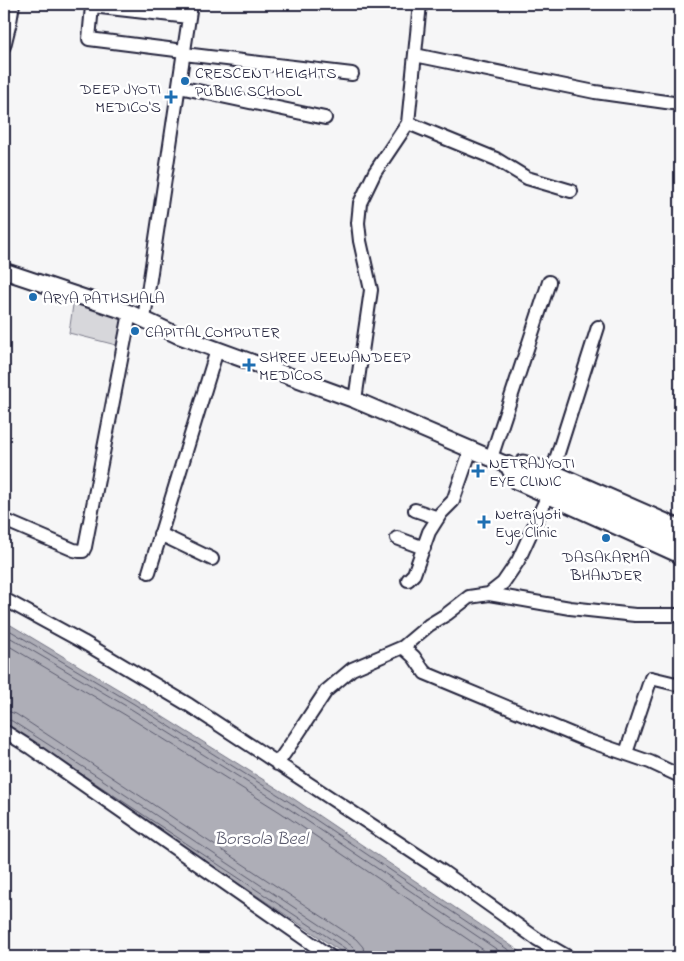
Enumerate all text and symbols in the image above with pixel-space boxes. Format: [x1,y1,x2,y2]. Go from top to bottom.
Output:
place label: CRESCENT HEIGHTS PUBLIC SCHOOL [195,62,337,104]
marker: CRESCENT HEIGHTS PUBLIC SCHOOL [179,75,191,87]
place label: DEEP JYOTI MEDICO'S [79,78,161,120]
marker: DEEP JYOTI MEDICO'S [165,91,177,103]
place label: ARYA PATHSHALA [43,287,165,311]
marker: ARYA PATHSHALA [27,291,39,303]
place label: CAPITAL COMPUTER [145,321,279,345]
marker: CAPITAL COMPUTER [129,325,141,337]
place label: SHREE JEEWANDEEP MEDICOS [259,346,411,388]
marker: SHREE JEEWANDEEP MEDICOS [243,359,255,371]
place label: NETRAJYOTI EYE CLINIC [489,452,575,494]
marker: NETRAJYOTI EYE CLINIC [471,464,485,478]
place label: Netrajyoti Eye Clinic [495,503,561,545]
marker: Netrajyoti Eye Clinic [477,515,491,529]
marker: DASAKARMA BHANDER [600,532,612,544]
place label: DASAKARMA BHANDER [561,546,650,588]
water label: Borsola Beel [214,827,310,853]

